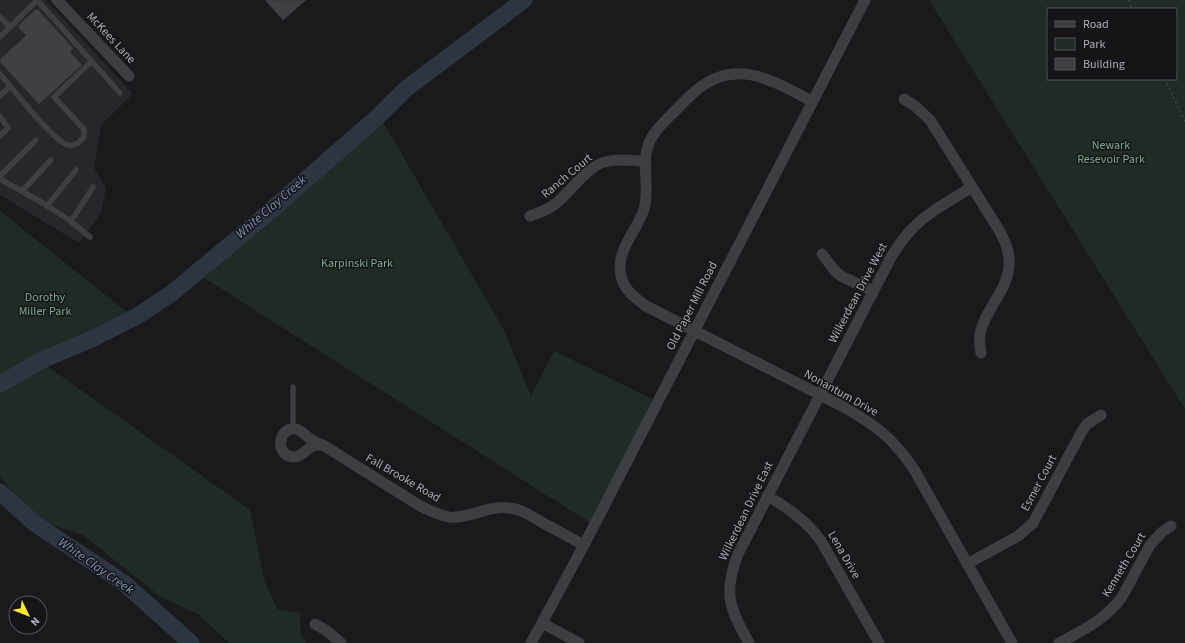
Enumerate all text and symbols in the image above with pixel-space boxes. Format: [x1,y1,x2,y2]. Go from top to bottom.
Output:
legend [1047,8,1177,80]
street label: McKees Lane [83,9,139,68]
text: Road [1083,16,1109,33]
text: Park [1083,36,1105,53]
text: Building [1083,56,1125,73]
park label: Newark Resevoir Park [1077,137,1145,168]
street label: Ranch Court [538,150,596,202]
water label: White Clay Creek [232,171,311,243]
street label: Wilkerdean Drive West [824,240,892,346]
park label: Karpinski Park [321,255,393,272]
street label: Old Paper Mill Road [662,259,722,353]
park label: Dorothy Miller Park [19,289,71,320]
street label: Nonantum Drive [801,366,881,420]
street label: Fall Brooke Road [362,450,444,506]
street label: Esmer Court [1017,452,1061,514]
street label: Wilkerdean Drive East [715,459,777,563]
street label: Lena Drive [823,528,865,582]
street label: Kenneth Court [1098,529,1150,601]
water label: White Clay Creek [55,533,138,599]
north arrow [8,595,48,635]
text: N [27,614,43,629]

